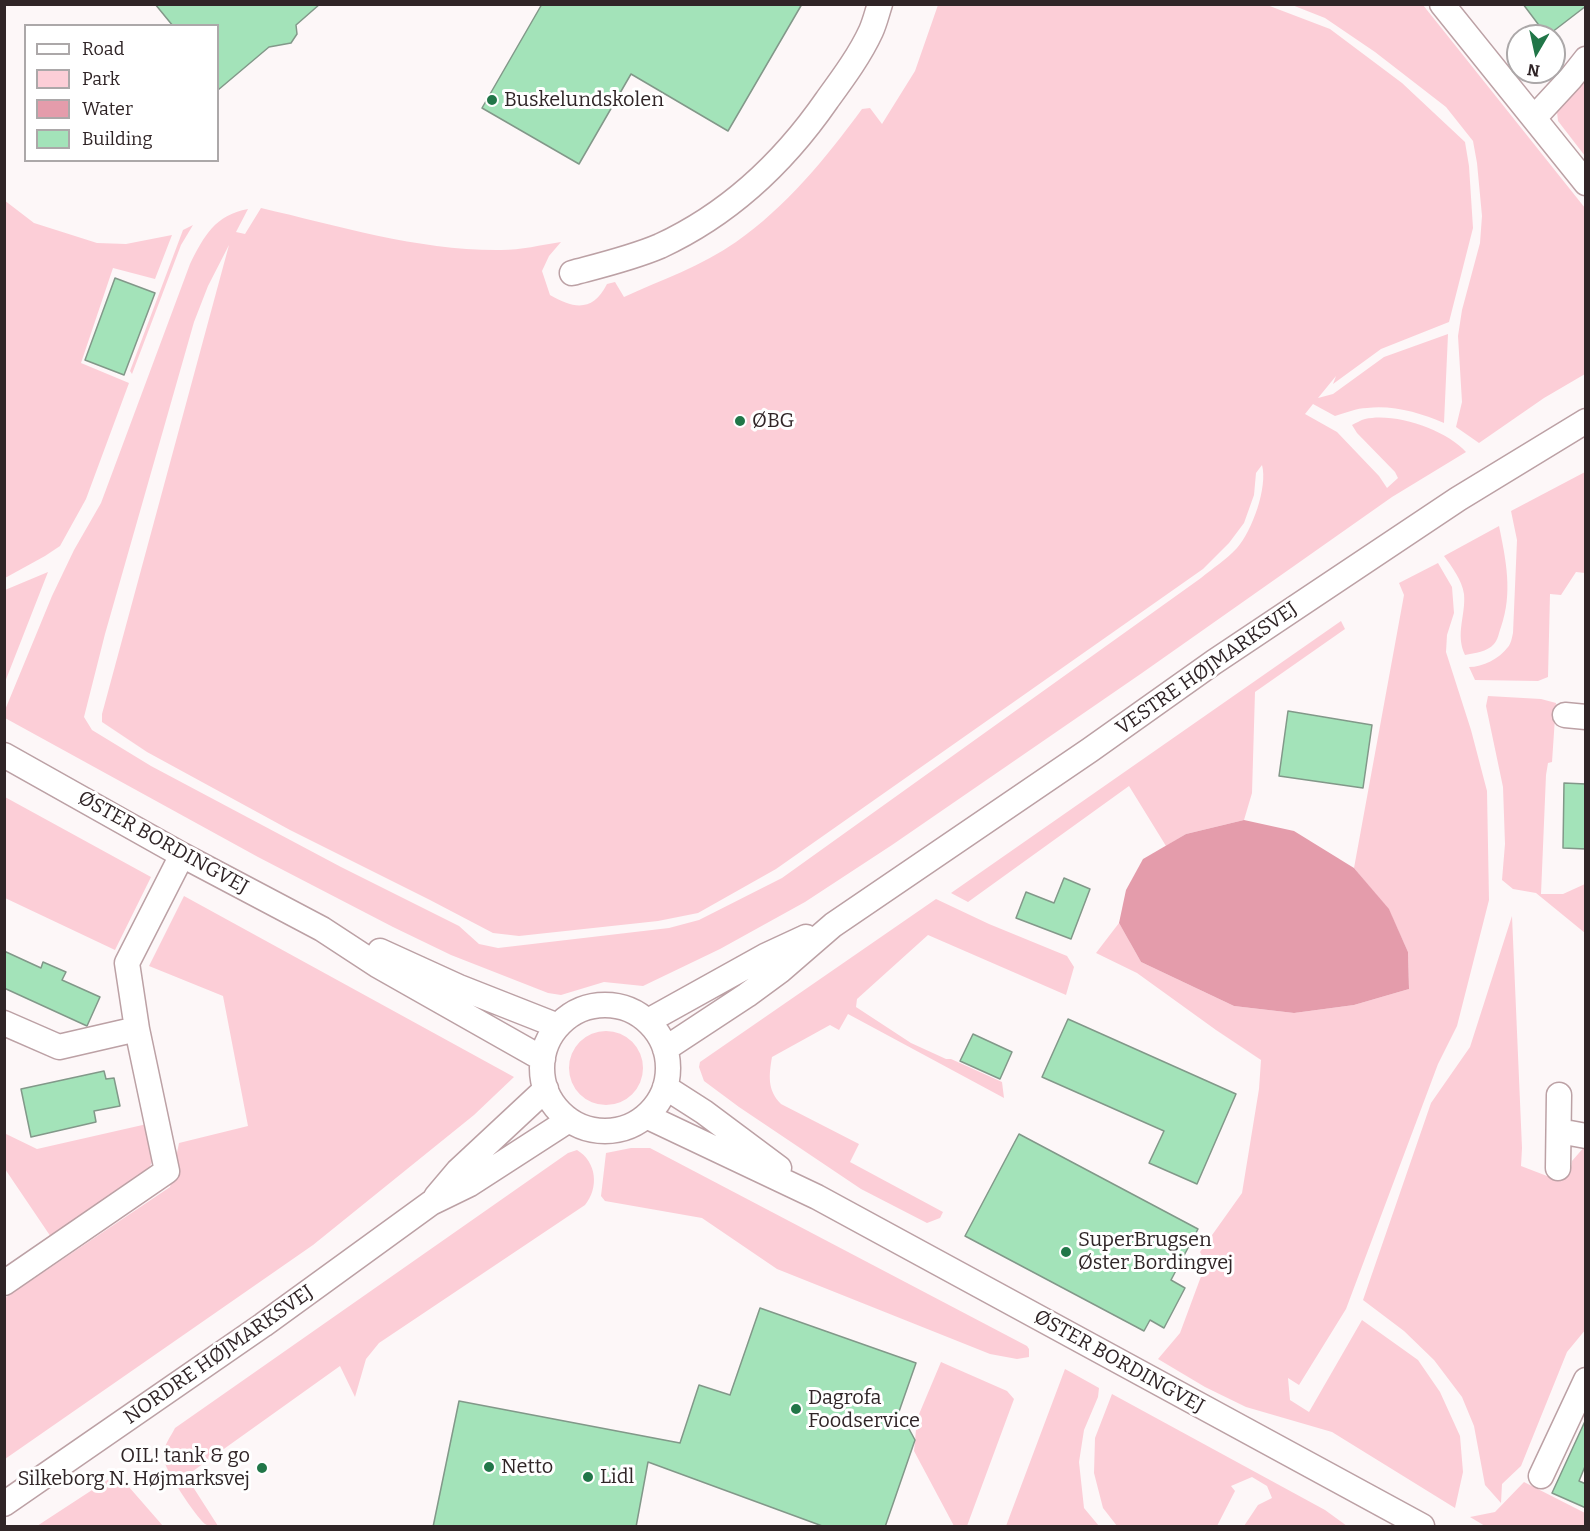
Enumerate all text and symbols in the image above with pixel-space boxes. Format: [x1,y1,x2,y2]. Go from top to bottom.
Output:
legend [24,24,219,162]
north arrow [1506,24,1566,84]
text: Road [82,38,124,60]
text: N [1526,60,1541,81]
text: Park [82,68,120,90]
place label: Buskelundskolen [504,88,664,112]
marker: Buskelundskolen [485,93,499,107]
text: Water [82,98,133,120]
text: Building [82,128,153,150]
place label: ØBG [752,409,794,433]
marker: ØBG [733,414,747,428]
street label: VESTRE HØJMARKSVEJ [1112,597,1302,741]
street label: ØSTER BORDINGVEJ [74,786,252,900]
place label: SuperBrugsen Øster Bordingvej [1078,1228,1233,1275]
marker: SuperBrugsen Øster Bordingvej [1059,1245,1073,1259]
street label: NORDRE HØJMARKSVEJ [120,1280,318,1430]
street label: ØSTER BORDINGVEJ [1030,1305,1208,1419]
place label: Dagrofa Foodservice [808,1386,920,1433]
marker: Dagrofa Foodservice [789,1402,803,1416]
place label: OIL! tank & go Silkeborg N. Højmarksvej [17,1444,250,1491]
place label: Netto [501,1455,553,1479]
marker: Netto [482,1460,496,1474]
marker: OIL! tank & go Silkeborg N. Højmarksvej [255,1461,269,1475]
place label: Lidl [600,1465,634,1489]
marker: Lidl [581,1470,595,1484]

